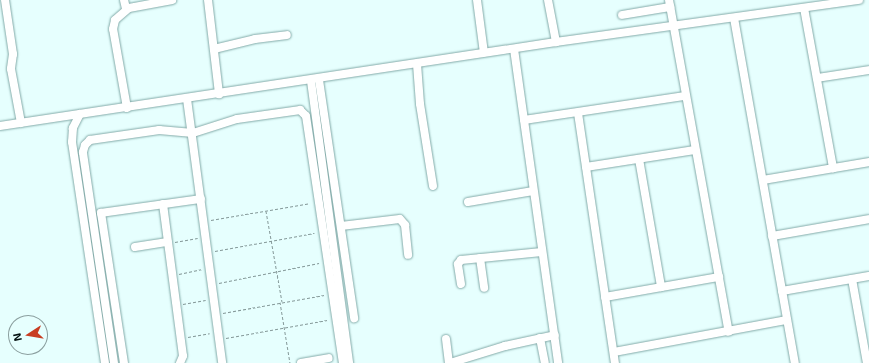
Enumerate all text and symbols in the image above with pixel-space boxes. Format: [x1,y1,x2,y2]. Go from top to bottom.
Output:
north arrow [8,315,48,355]
text: N [10,332,24,343]

